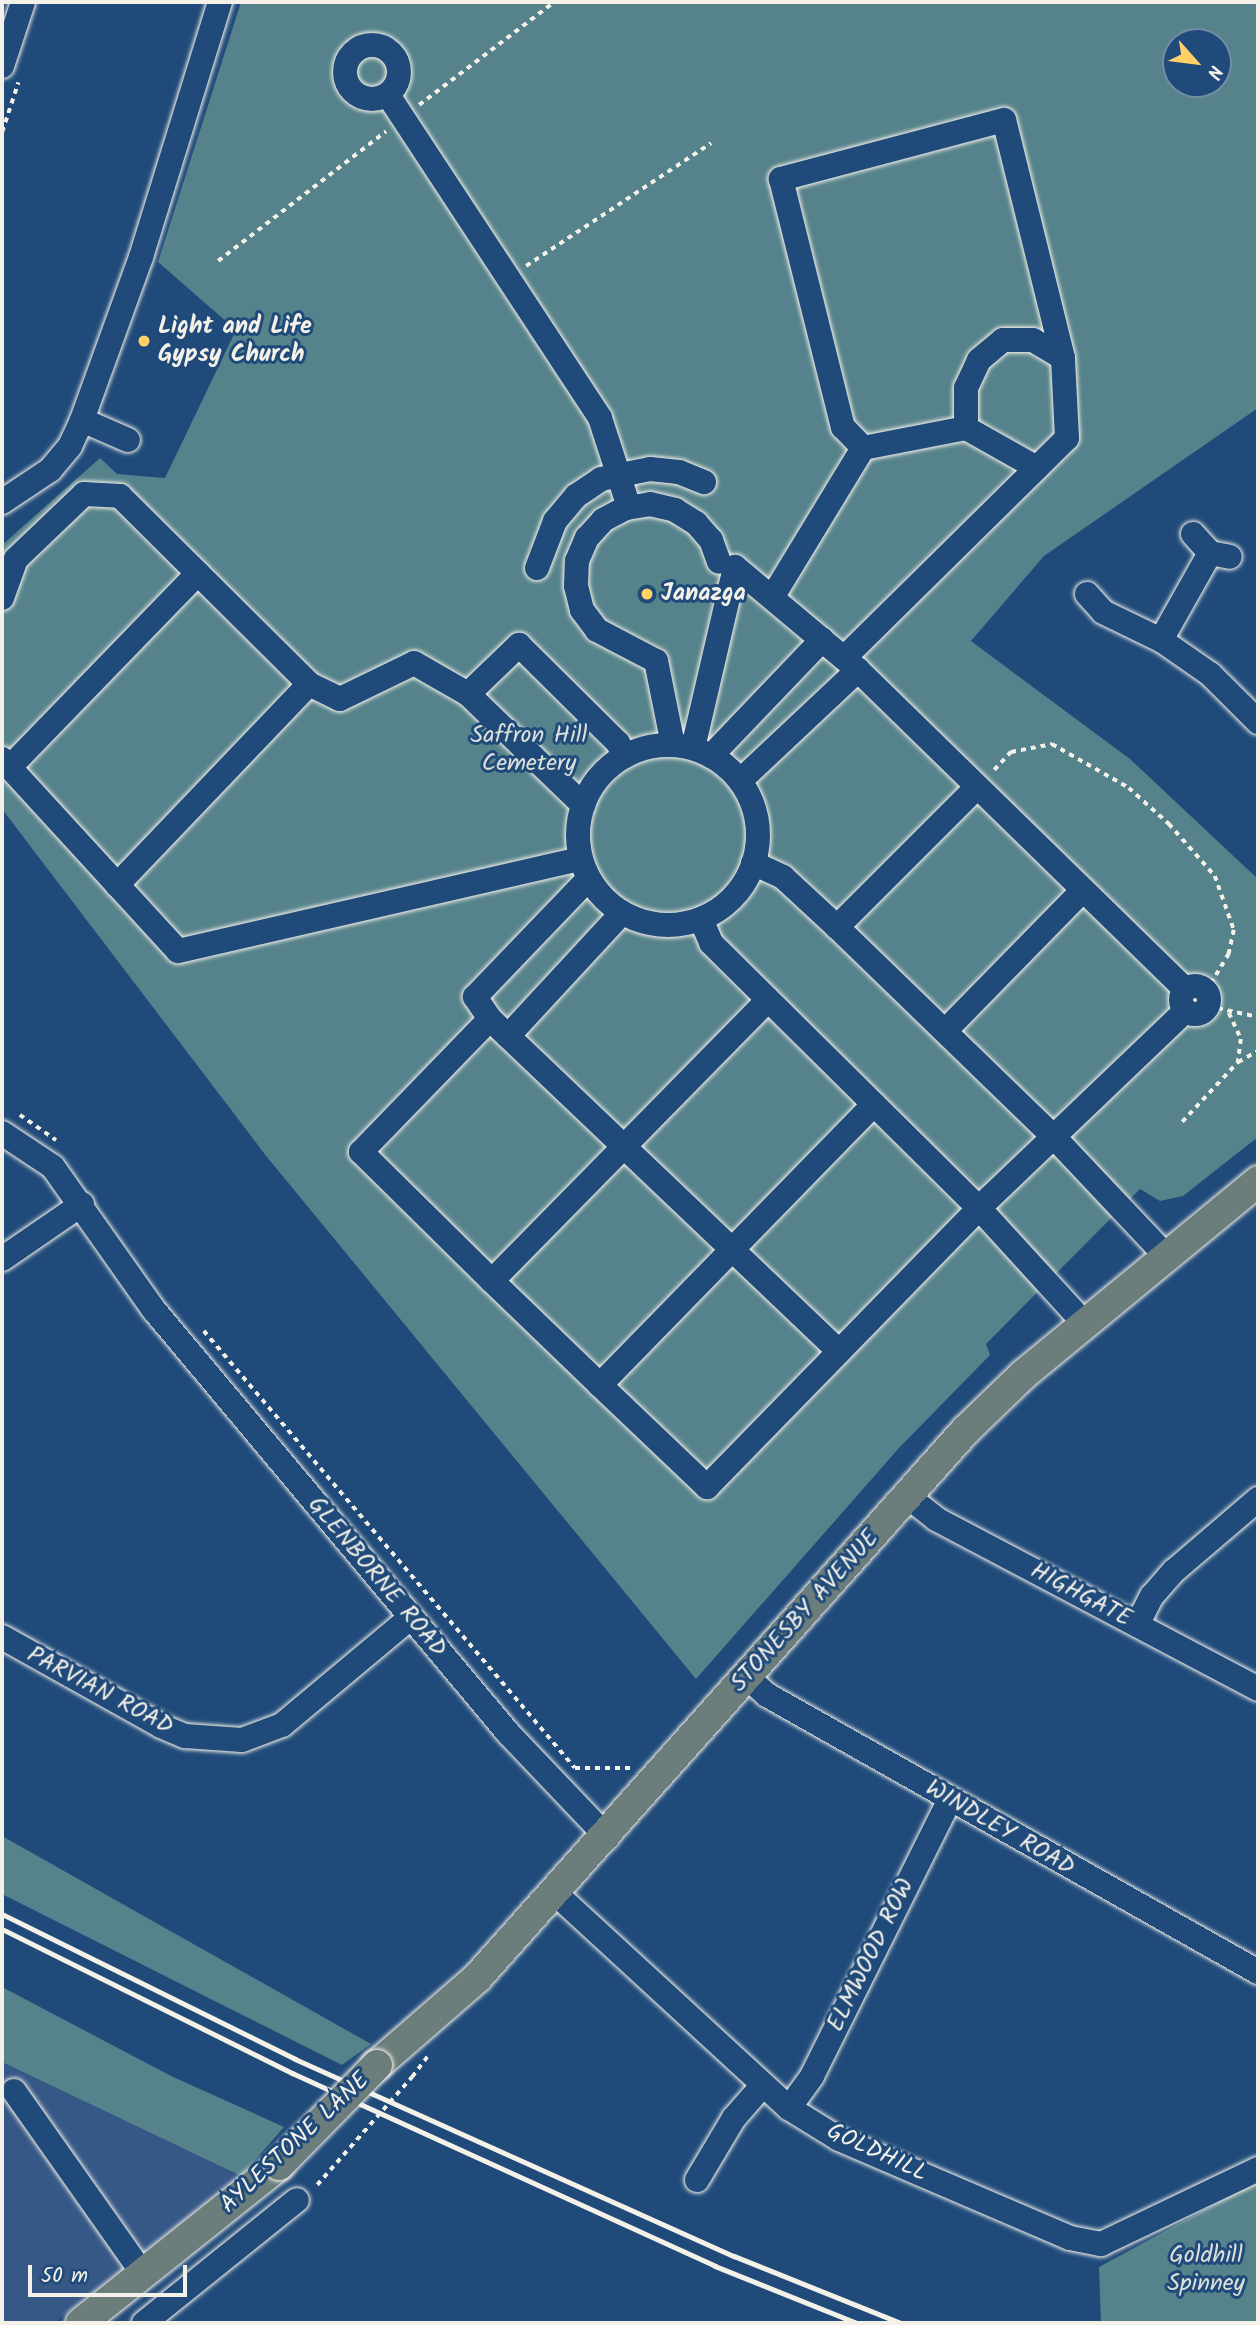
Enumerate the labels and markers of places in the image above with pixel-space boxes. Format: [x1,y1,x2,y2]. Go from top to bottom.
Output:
place label: Light and Life Gypsy Church [158,313,312,369]
marker: Light and Life Gypsy Church [136,333,152,349]
place label: Janazga [661,580,746,608]
marker: Janazga [639,586,655,602]

